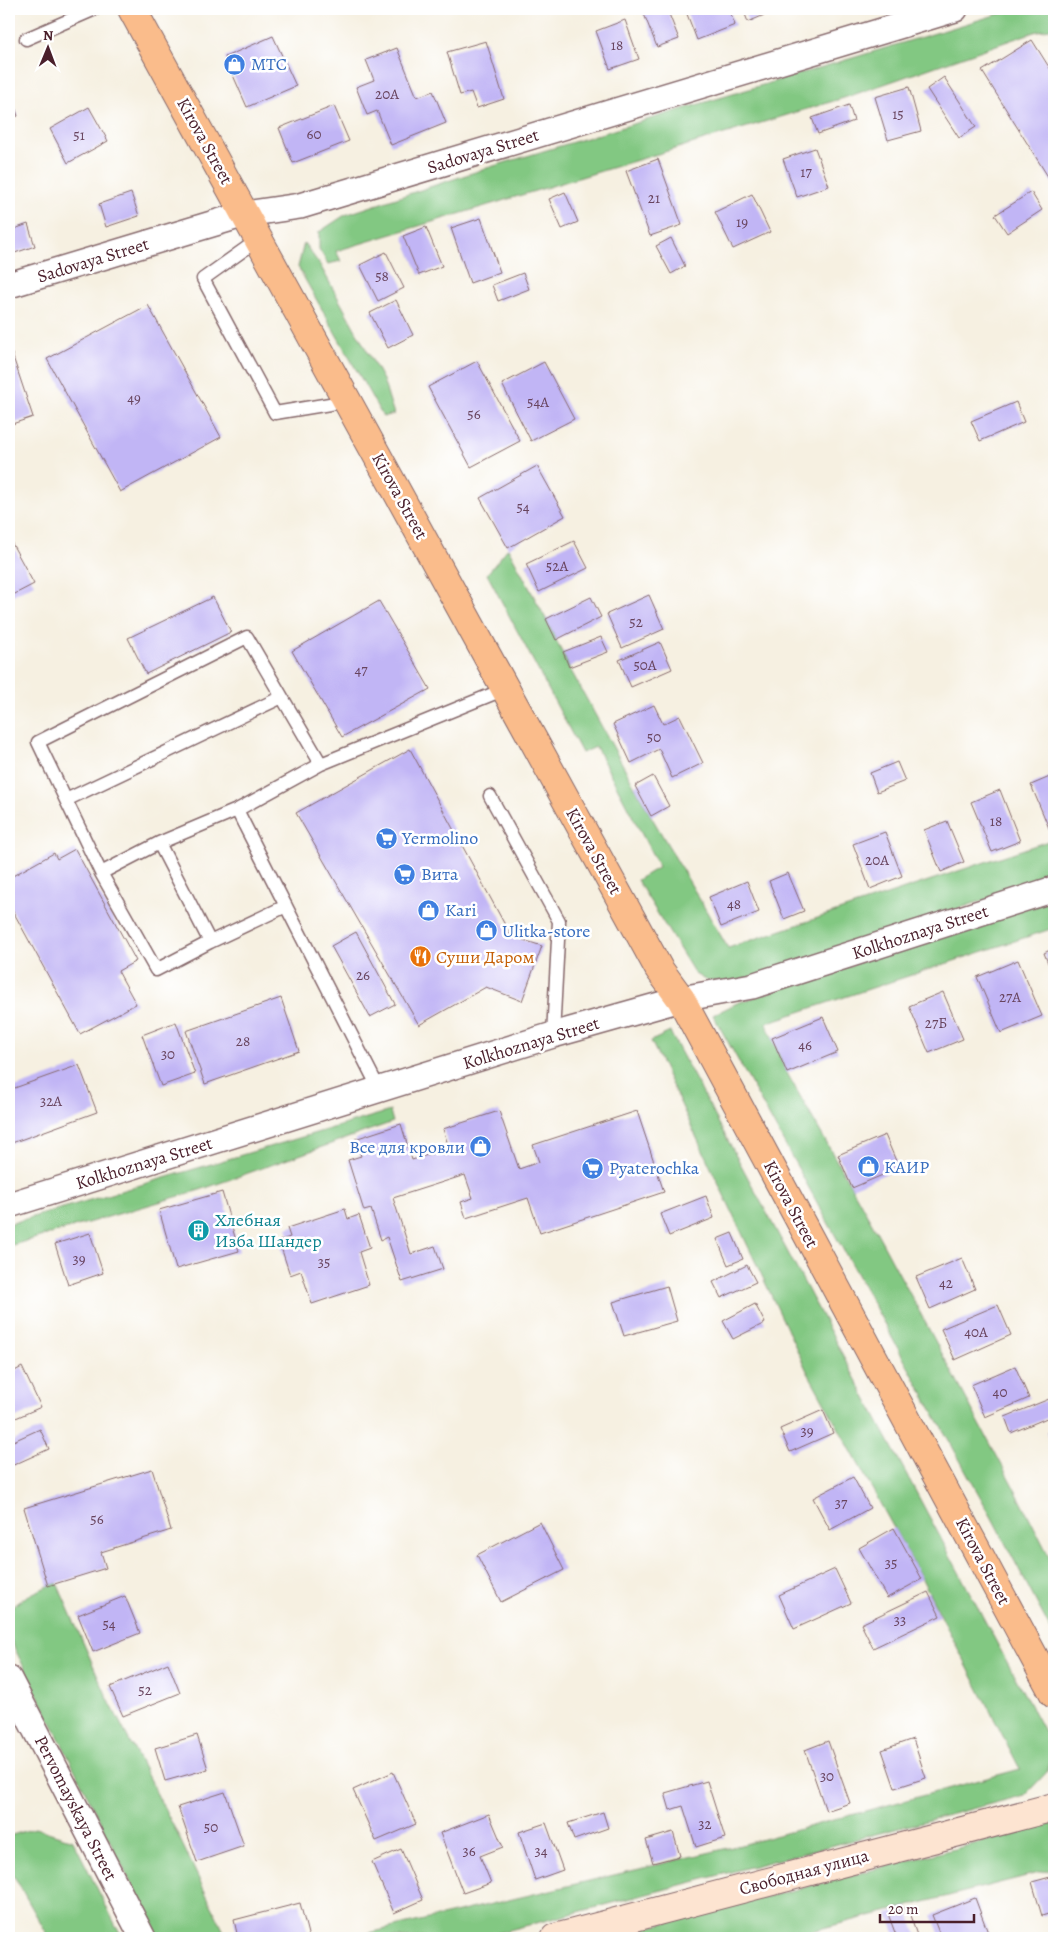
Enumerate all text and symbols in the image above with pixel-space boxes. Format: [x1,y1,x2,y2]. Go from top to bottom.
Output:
north arrow [22,22,72,72]
text: N [43,26,53,45]
house number: 18 [611,35,623,55]
shop icon: МТС [223,52,247,76]
place label: МТС [251,52,287,76]
house number: 20А [375,84,399,104]
street label: Kirova Street [171,93,239,189]
house number: 15 [892,104,904,124]
street label: Sadovaya Street [424,123,542,179]
house number: 60 [307,124,321,144]
house number: 51 [73,125,85,145]
house number: 17 [800,162,812,182]
house number: 21 [648,188,660,208]
house number: 19 [736,212,748,232]
street label: Sadovaya Street [34,232,152,288]
house number: 58 [375,266,389,286]
house number: 49 [127,388,141,408]
house number: 54А [527,392,549,412]
house number: 56 [467,404,481,424]
street label: Kirova Street [366,448,434,544]
house number: 54 [516,497,530,517]
house number: 52А [546,556,568,576]
house number: 52 [629,612,643,632]
house number: 50А [633,655,657,675]
house number: 47 [354,660,368,680]
house number: 50 [647,727,661,747]
street label: Kirova Street [560,803,628,899]
house number: 18 [990,811,1002,831]
supermarket icon: Yermolino [374,826,398,850]
place label: Yermolino [401,826,478,850]
house number: 20А [865,850,889,870]
supermarket icon: Вита [393,862,417,886]
place label: Вита [421,862,459,886]
house number: 48 [727,894,741,914]
shop icon: Kari [417,898,441,922]
place label: Kari [445,898,476,922]
street label: Kolkhoznaya Street [849,899,991,965]
shop icon: Ulitka-store [474,919,498,943]
place label: Ulitka-store [502,919,590,943]
restaurant icon: Суши Даром [408,945,432,969]
place label: Суши Даром [436,945,535,969]
house number: 26 [356,965,370,985]
house number: 27А [999,987,1021,1007]
street label: Kolkhoznaya Street [460,1011,602,1075]
house number: 27Б [925,1013,947,1033]
house number: 28 [236,1031,250,1051]
house number: 46 [798,1035,812,1055]
house number: 30 [161,1044,175,1064]
house number: 32А [40,1091,62,1111]
street label: Kolkhoznaya Street [73,1131,215,1195]
place label: Все для кровли [349,1135,465,1159]
shop icon: Все для кровли [469,1135,493,1159]
shop icon: КАИР [856,1155,880,1179]
place label: КАИР [884,1155,929,1179]
supermarket icon: Pyaterochka [581,1156,605,1180]
place label: Pyaterochka [609,1156,700,1180]
street label: Kirova Street [758,1156,824,1252]
place label: Хлебная Изба Шандер [215,1208,322,1253]
building icon: Хлебная Изба Шандер [187,1218,211,1242]
house number: 39 [72,1249,86,1269]
house number: 35 [318,1252,330,1272]
house number: 42 [939,1273,953,1293]
house number: 40А [964,1322,988,1342]
house number: 40 [993,1382,1007,1402]
house number: 39 [800,1421,814,1441]
house number: 37 [835,1493,848,1513]
house number: 56 [90,1509,104,1529]
street label: Kirova Street [950,1513,1016,1609]
house number: 35 [885,1553,897,1573]
house number: 33 [894,1610,906,1630]
house number: 54 [102,1614,116,1634]
house number: 52 [138,1680,152,1700]
street label: Pervomayskaya Street [29,1731,123,1885]
house number: 30 [820,1766,834,1786]
house number: 32 [698,1814,712,1834]
house number: 50 [204,1817,218,1837]
house number: 36 [462,1841,476,1861]
house number: 34 [534,1841,548,1861]
street label: Свободная улица [737,1843,872,1901]
scale bar [880,1892,974,1924]
text: 20 m [888,1899,919,1919]

